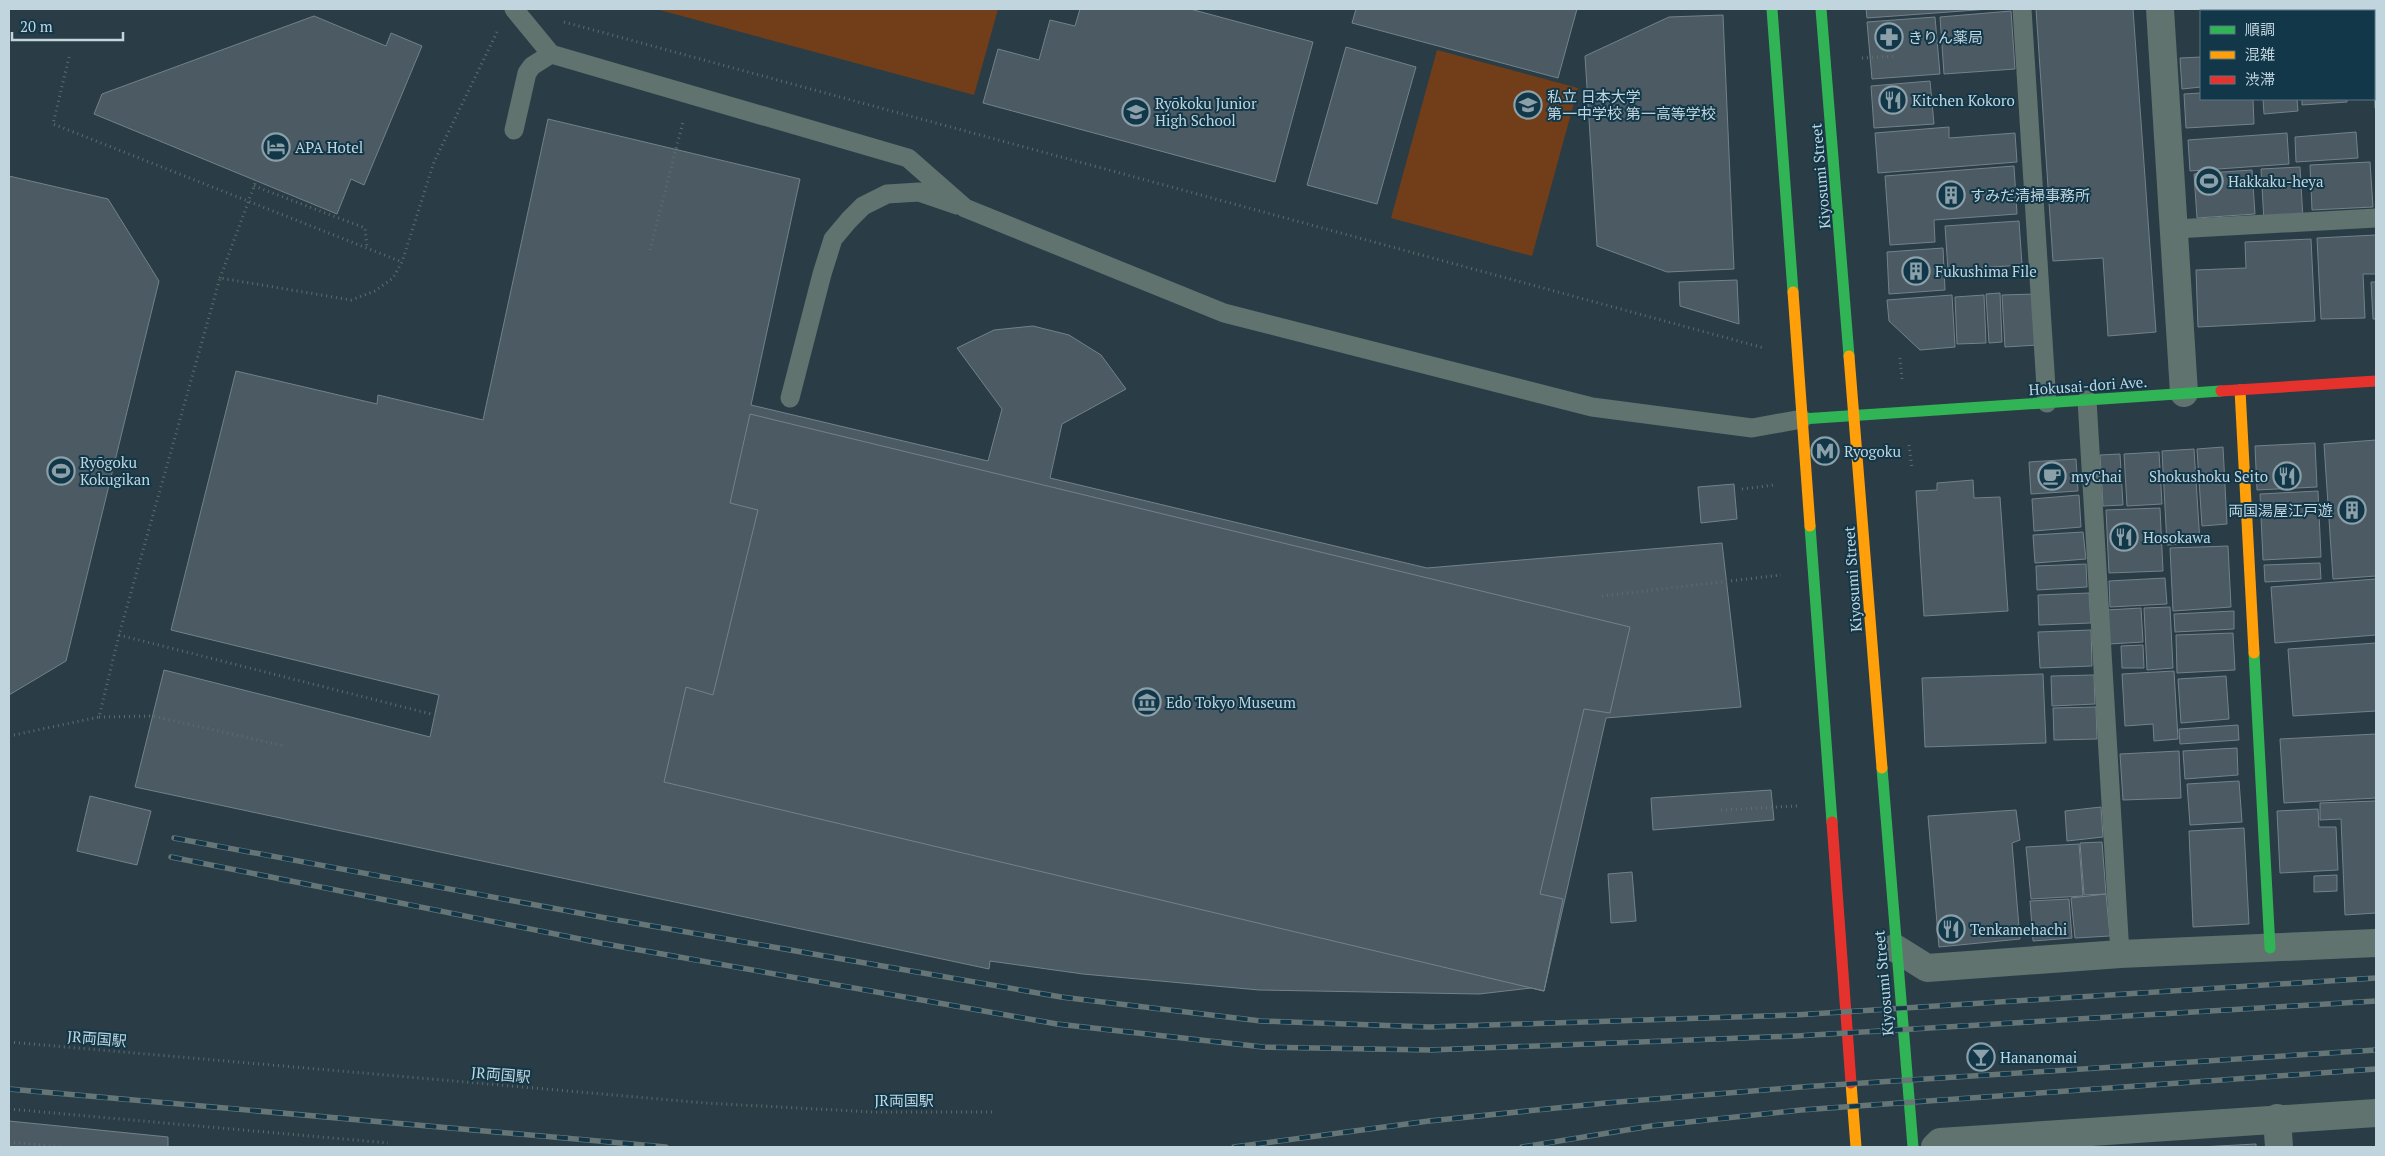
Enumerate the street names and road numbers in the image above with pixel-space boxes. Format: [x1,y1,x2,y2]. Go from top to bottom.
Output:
street label: Kiyosumi Street [1805,122,1835,230]
street label: Hokusai-dori Ave. [2028,371,2148,399]
street label: Kiyosumi Street [1838,525,1866,633]
street label: Kiyosumi Street [1868,929,1898,1037]
street label: JR両国駅 [66,1025,128,1051]
street label: JR両国駅 [470,1061,532,1087]
street label: JR両国駅 [874,1090,934,1110]

